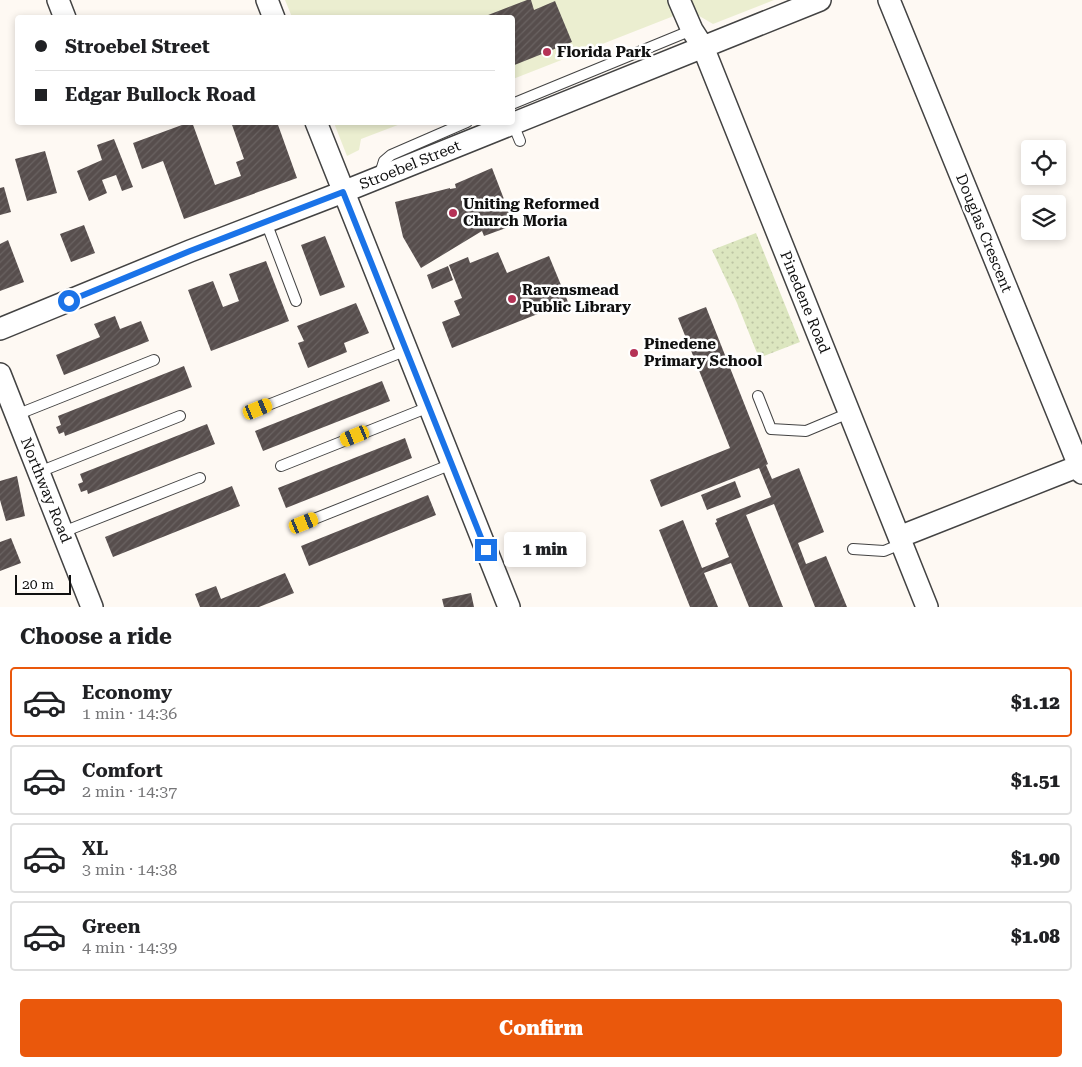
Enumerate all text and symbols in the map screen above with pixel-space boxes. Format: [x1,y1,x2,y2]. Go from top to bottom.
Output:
text: Stroebel Street [65,35,210,58]
place label: Florida Park [557,43,652,61]
marker: Florida Park [541,46,553,58]
text: Edgar Bullock Road [65,83,256,106]
street label: Stroebel Street [357,136,464,193]
map controls [1021,140,1066,240]
button: locate [1021,140,1066,185]
street label: Douglas Crescent [952,171,1016,295]
place label: Uniting Reformed Church Moria [463,195,599,230]
button: layers [1021,195,1066,240]
marker: Uniting Reformed Church Moria [447,207,459,219]
street label: Pinedene Road [776,248,834,356]
place label: Ravensmead Public Library [522,281,631,316]
route start [58,290,80,312]
marker: Ravensmead Public Library [506,293,518,305]
place label: Pinedene Primary School [644,335,762,370]
marker: Pinedene Primary School [628,347,640,359]
car [241,396,274,422]
car [338,423,371,449]
street label: Northway Road [17,435,75,546]
car [287,510,320,536]
callout: 1 min [504,532,586,568]
route end [475,539,497,561]
text: 1 min [523,540,567,559]
scale bar [15,572,71,595]
text: 20 m [22,576,54,592]
text: Choose a ride [20,624,172,649]
icon: car [22,680,67,725]
text: Economy [82,681,172,704]
text: $1.12 [1011,691,1060,714]
text: 1 min · 14:36 [82,704,177,723]
icon: car [22,758,67,803]
text: Comfort [82,759,163,782]
text: $1.51 [1011,769,1060,792]
text: 2 min · 14:37 [82,782,177,801]
icon: car [22,836,67,881]
text: XL [82,837,108,860]
text: $1.90 [1011,847,1060,870]
text: 3 min · 14:38 [82,860,177,879]
icon: car [22,914,67,959]
text: Green [82,915,140,938]
text: $1.08 [1011,925,1060,948]
text: 4 min · 14:39 [82,938,177,957]
button: Confirm [20,999,1062,1057]

